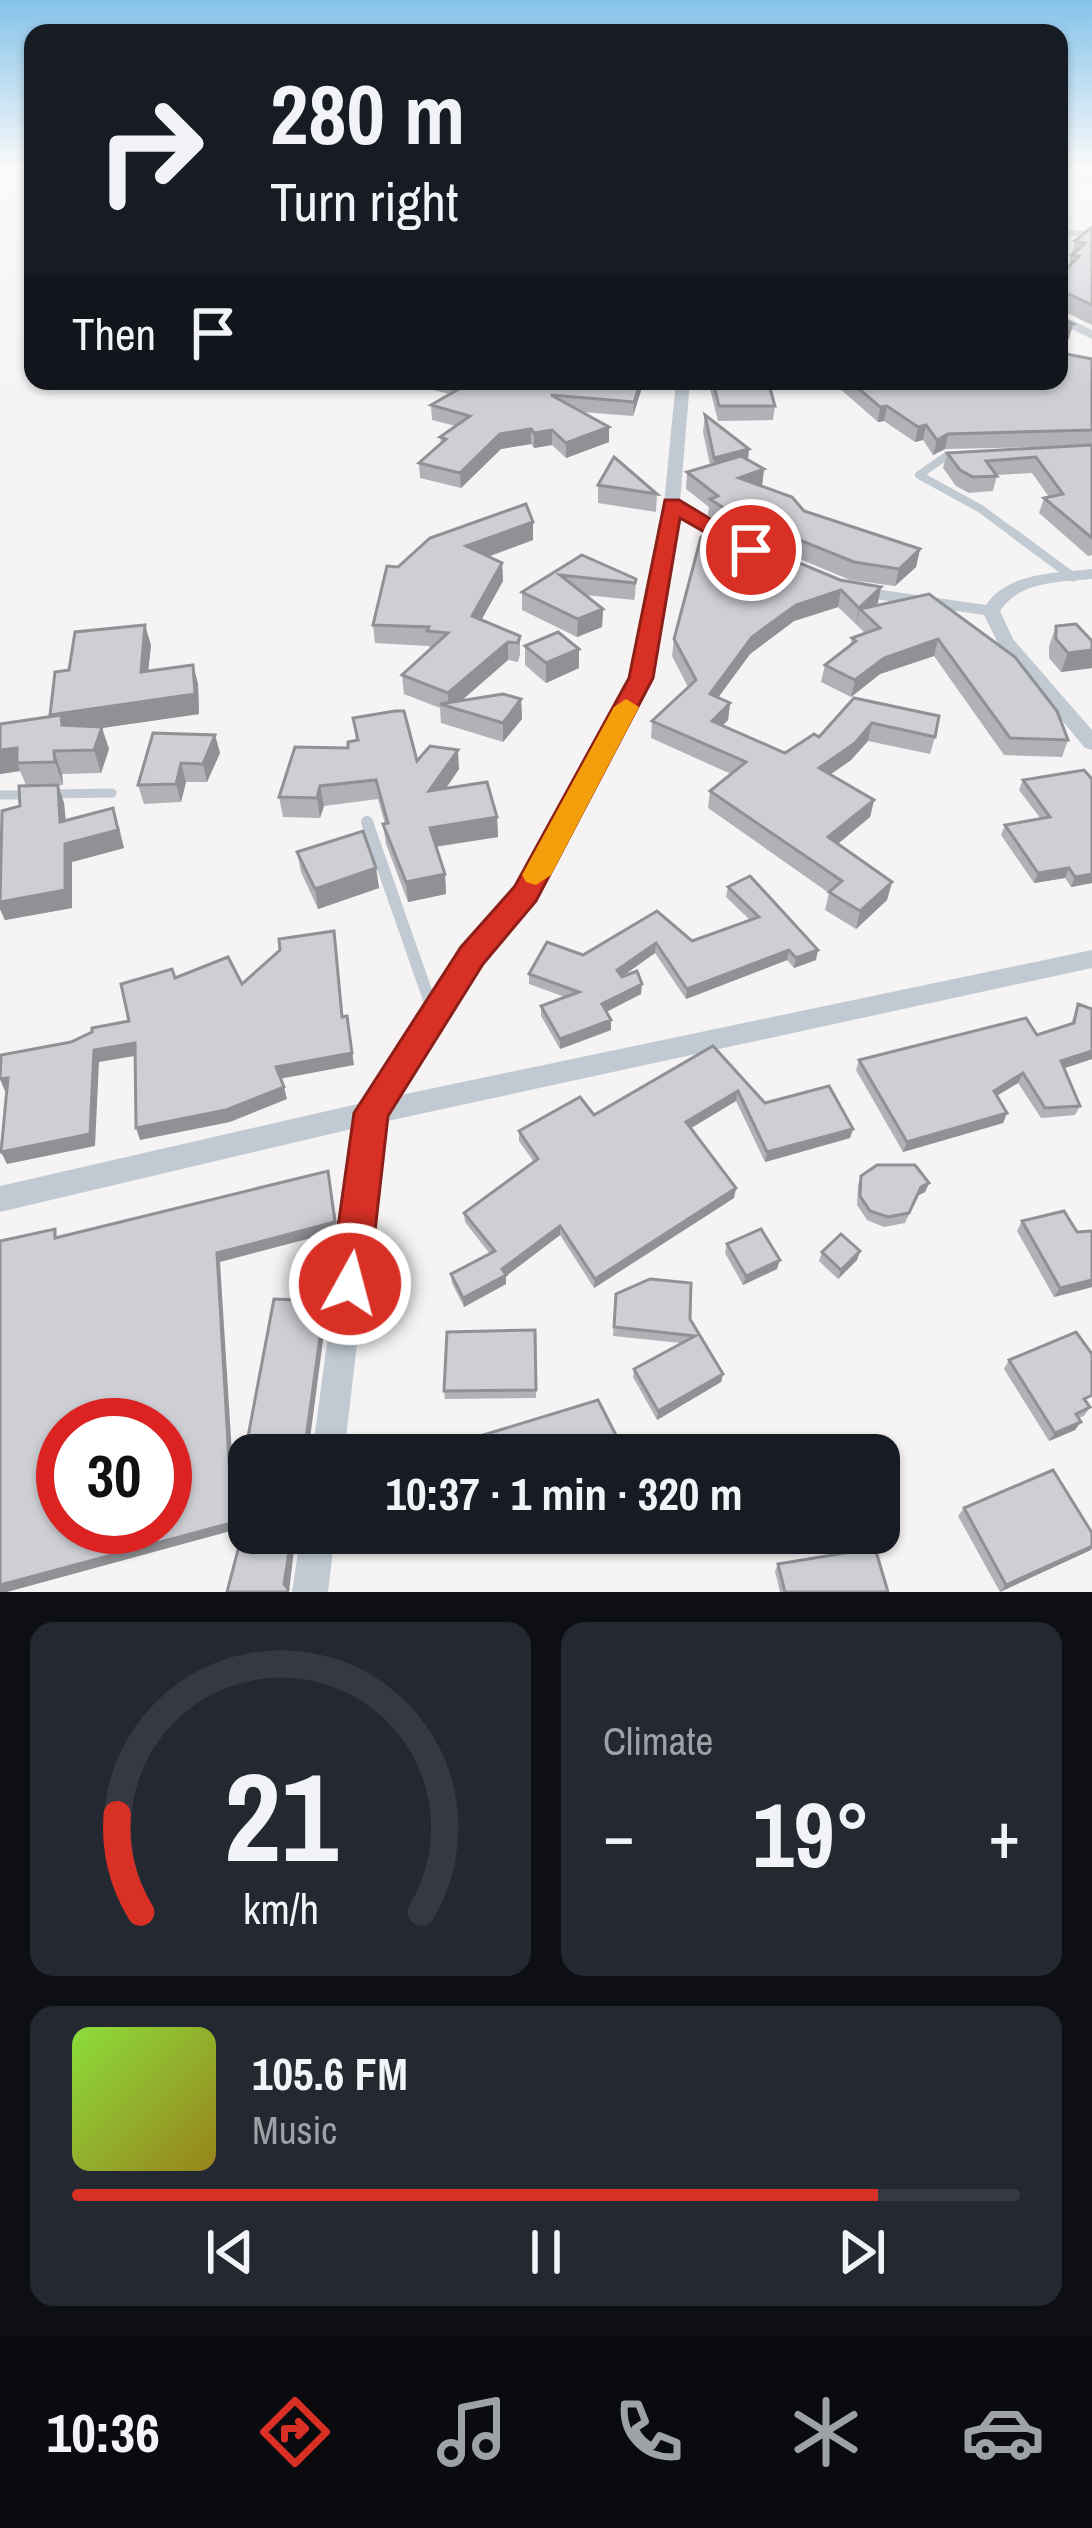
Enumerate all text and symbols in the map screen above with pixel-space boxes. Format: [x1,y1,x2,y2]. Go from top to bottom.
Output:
text: 280 m [270,57,465,170]
icon: right [72,72,228,228]
text: Turn right [270,165,458,238]
icon: arrive [180,300,246,366]
text: Then [72,303,156,364]
pin [700,499,802,601]
icon: arrive [718,517,784,583]
position arrow [287,1221,413,1347]
speed limit sign: 30 [36,1398,192,1554]
text: 10:37 · 1 min · 320 m [386,1463,742,1524]
text: Climate [603,1715,713,1767]
text: 21 [224,1732,337,1900]
text: 19° [752,1774,871,1895]
text: − [603,1790,635,1879]
text: + [988,1790,1020,1879]
text: km/h [242,1880,319,1937]
text: 105.6 FM [252,2043,408,2104]
text: Music [252,2104,337,2156]
icon: previous [197,2219,263,2285]
icon: pause [513,2219,579,2285]
icon: next [829,2219,895,2285]
icon: directions [253,2390,337,2474]
icon: music [430,2390,514,2474]
icon: phone [607,2390,691,2474]
icon: climate [784,2390,868,2474]
icon: car [961,2390,1045,2474]
text: 10:36 [47,2396,160,2469]

